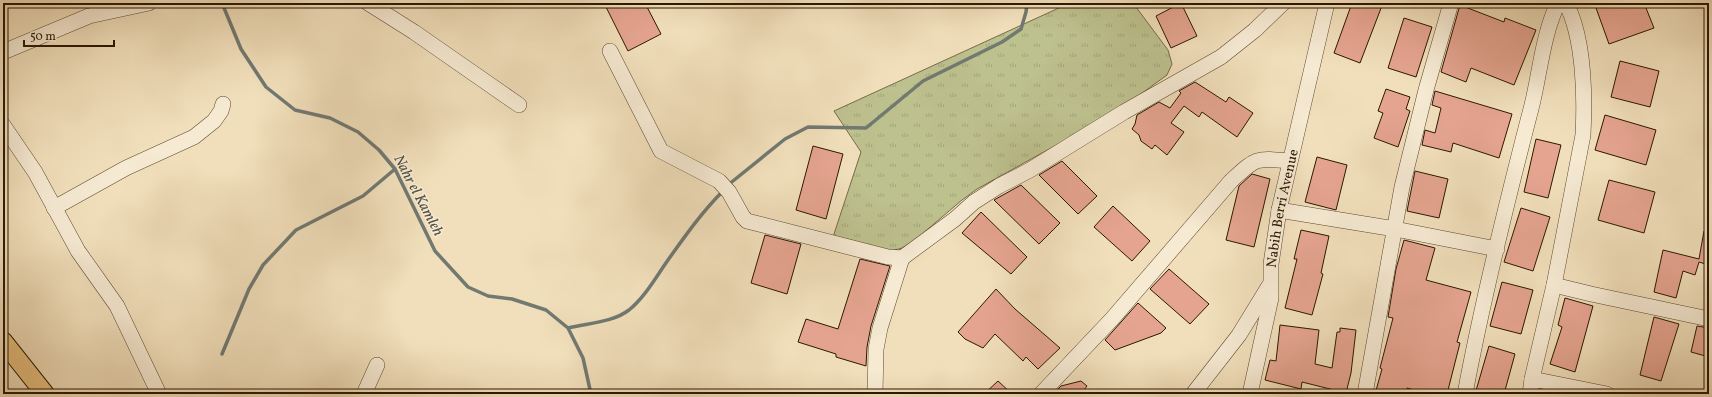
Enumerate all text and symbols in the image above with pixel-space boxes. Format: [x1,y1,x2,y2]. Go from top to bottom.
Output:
scale bar [24,22,114,48]
text: 50 m [30,29,56,45]
street label: Nabih Berri Avenue [1263,147,1304,269]
water label: Nahr el Kamleh [387,151,448,240]

